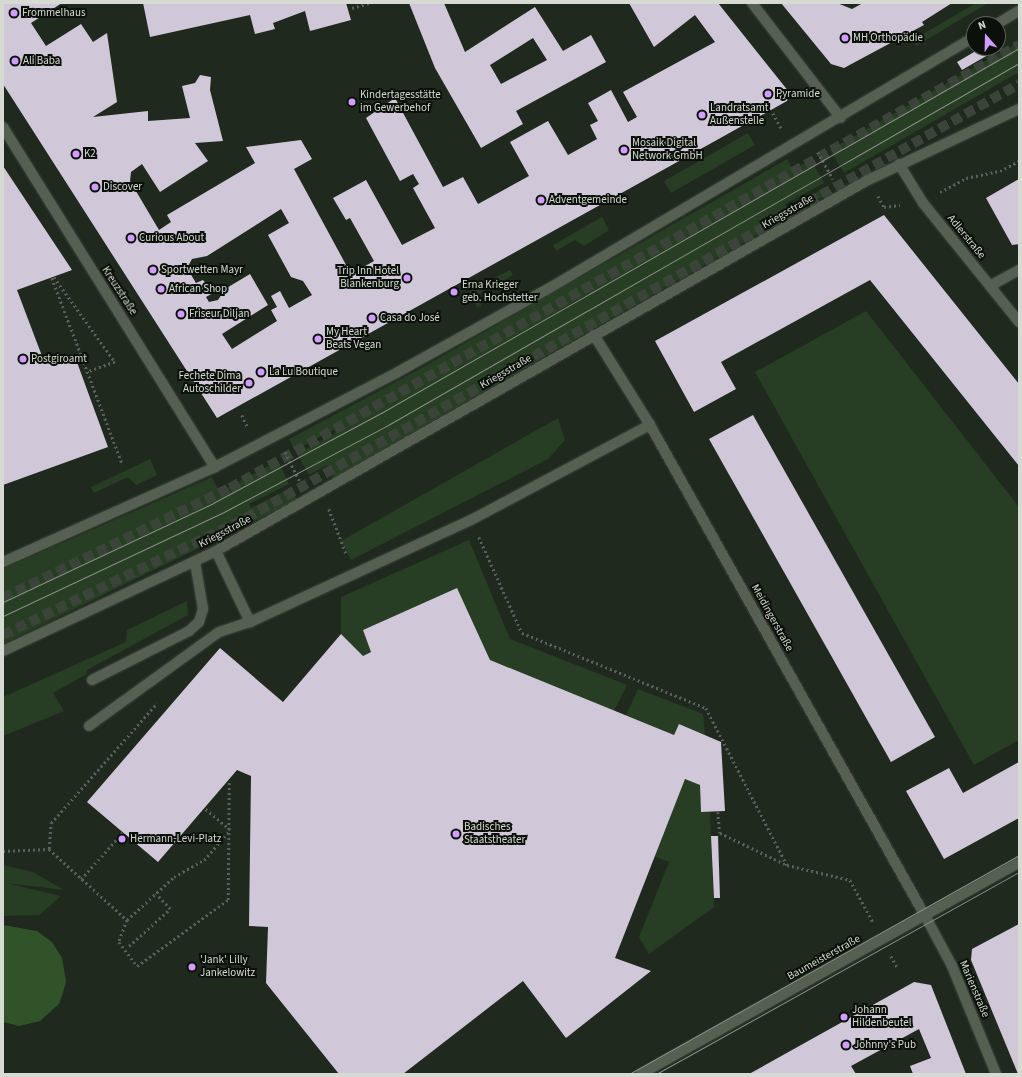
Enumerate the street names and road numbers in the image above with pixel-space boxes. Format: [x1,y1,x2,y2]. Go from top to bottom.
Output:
street label: Kriegsstraße [760,192,816,232]
street label: Adlerstraße [944,212,988,262]
street label: Kreuzstraße [98,264,140,318]
street label: Kriegsstraße [478,352,534,392]
street label: Kriegsstraße [197,513,253,551]
street label: Meidingerstraße [748,582,796,654]
street label: Baumeisterstraße [785,932,863,984]
street label: Marienstraße [956,959,992,1019]

